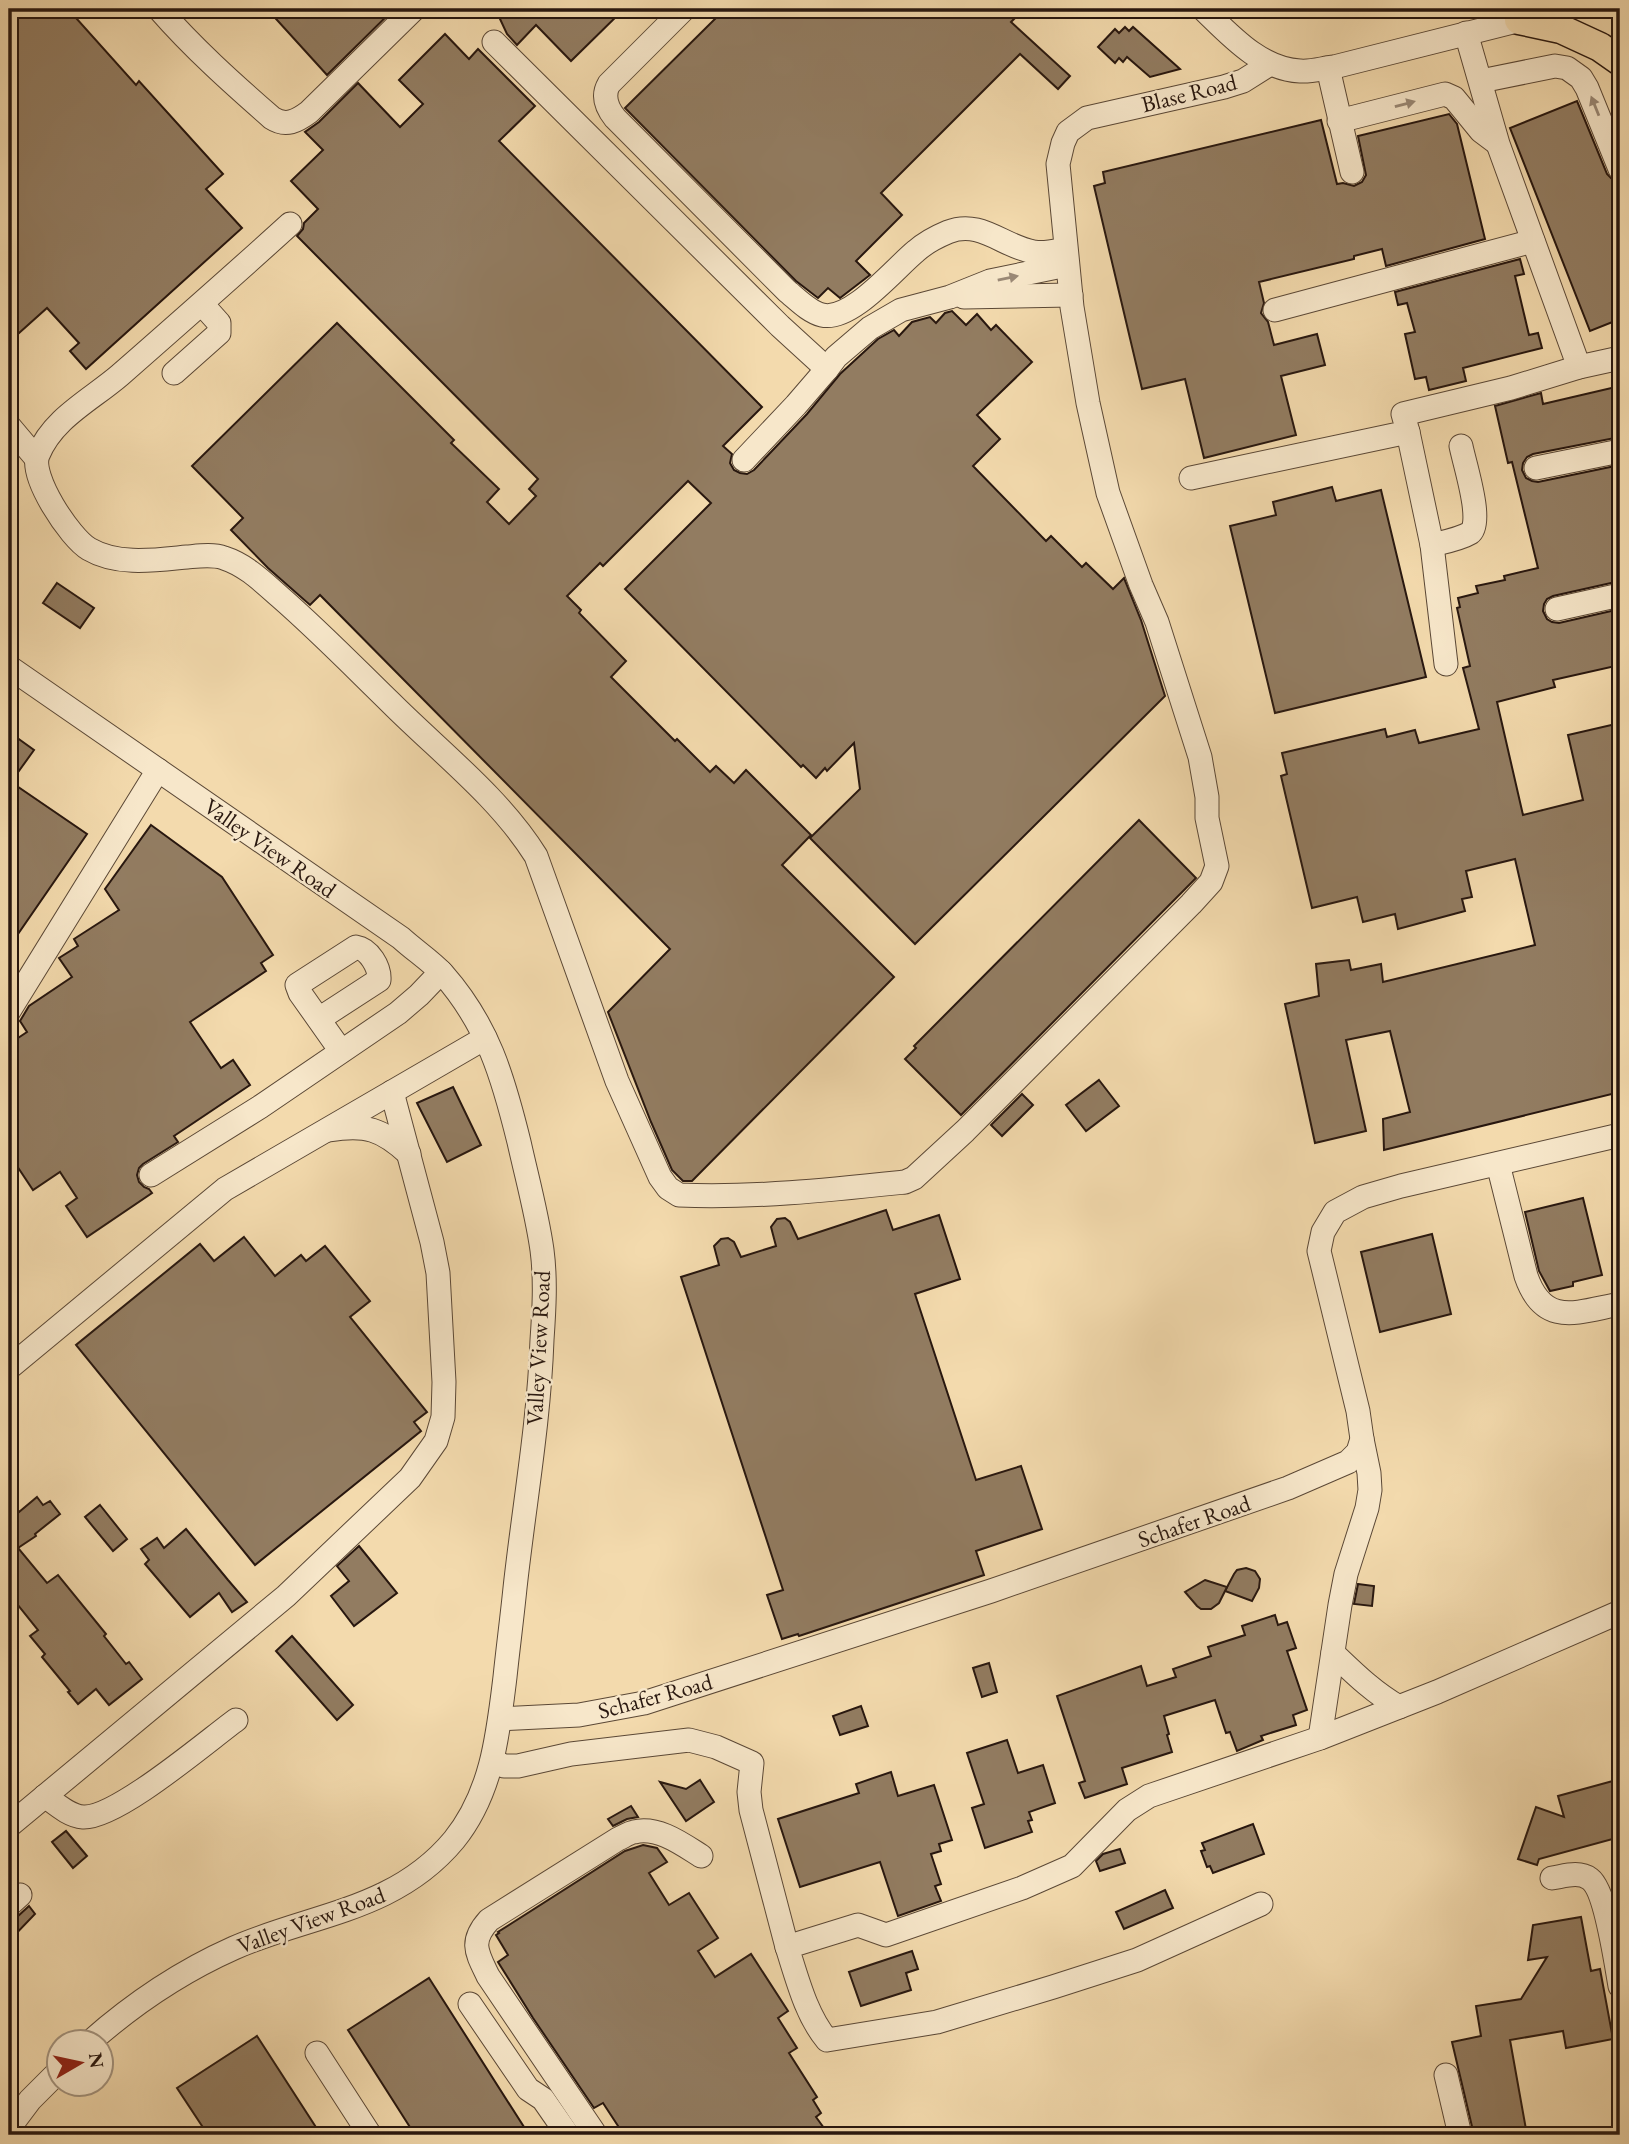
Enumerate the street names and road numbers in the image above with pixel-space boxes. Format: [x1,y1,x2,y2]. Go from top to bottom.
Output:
street label: Blase Road [1138,67,1240,119]
street label: Valley View Road [198,791,342,905]
street label: Valley View Road [519,1269,557,1426]
street label: Schafer Road [1134,1488,1255,1554]
street label: Schafer Road [595,1666,716,1726]
street label: Valley View Road [233,1879,389,1961]

